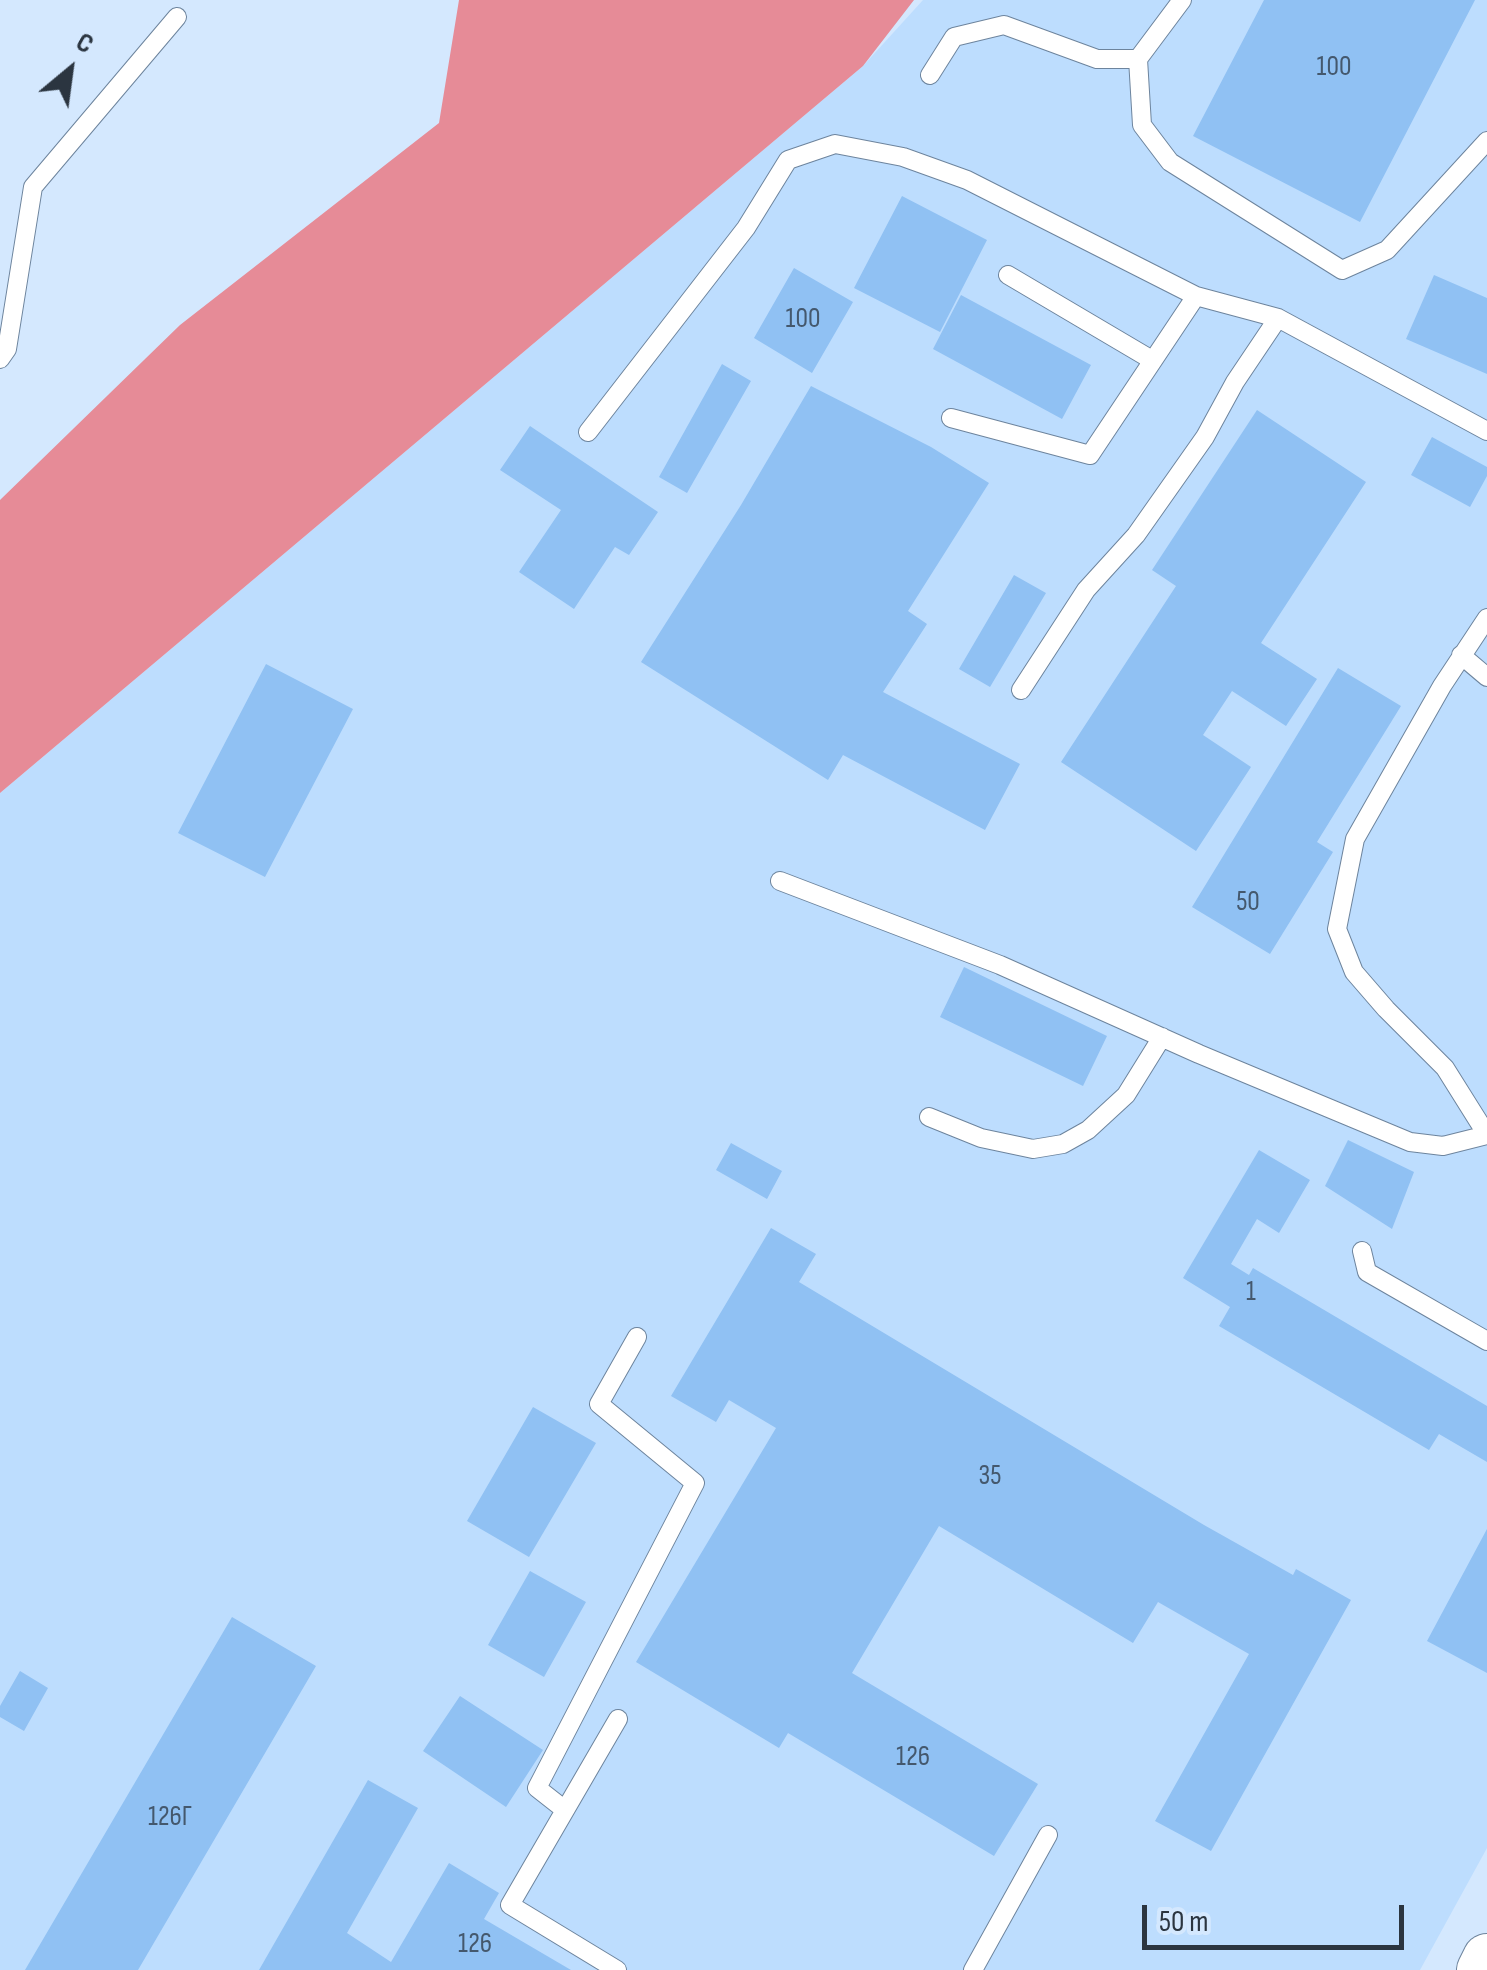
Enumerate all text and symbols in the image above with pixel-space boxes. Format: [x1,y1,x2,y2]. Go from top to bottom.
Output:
north arrow [20,20,120,120]
text: С [71,25,99,61]
house number: 100 [1317,51,1351,85]
house number: 100 [786,303,820,337]
house number: 50 [1236,886,1260,920]
house number: 1 [1246,1276,1256,1310]
house number: 35 [979,1460,1001,1494]
house number: 126 [896,1741,930,1775]
house number: 126Г [148,1801,192,1835]
scale bar [1147,1885,1410,1947]
text: 50 m [1159,1904,1208,1940]
house number: 126 [458,1928,492,1962]

